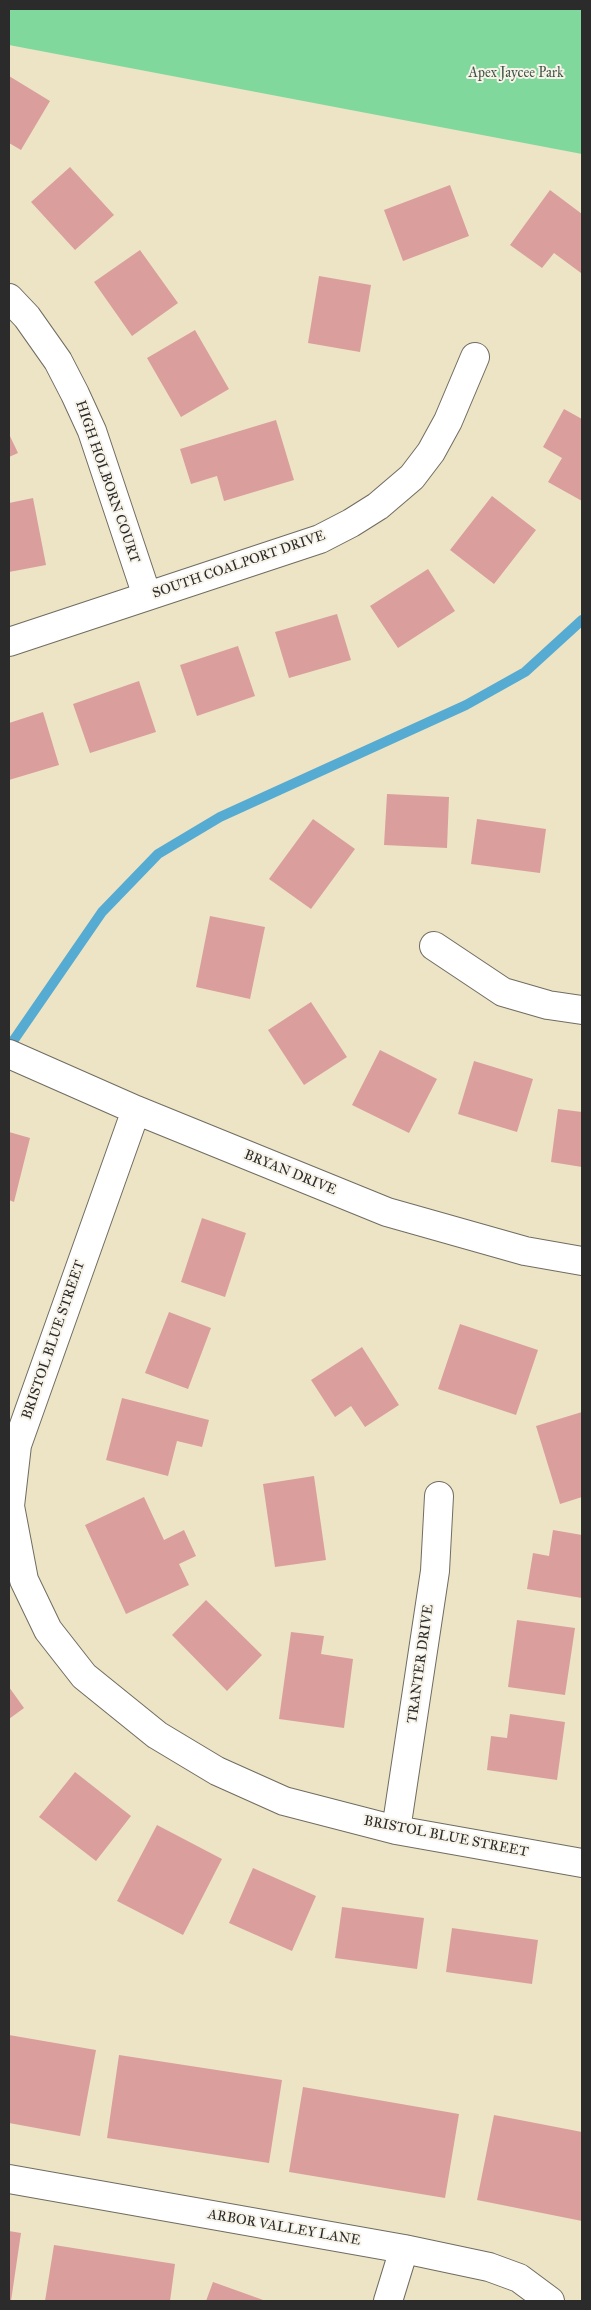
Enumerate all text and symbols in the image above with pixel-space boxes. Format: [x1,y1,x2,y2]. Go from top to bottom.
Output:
park label: Apex Jaycee Park [469,66,563,82]
street label: HIGH HOLBORN COURT [71,398,143,566]
street label: SOUTH COALPORT DRIVE [150,528,328,602]
street label: BRYAN DRIVE [241,1147,339,1199]
street label: BRISTOL BLUE STREET [19,1258,89,1422]
street label: TRANTER DRIVE [404,1604,438,1724]
street label: BRISTOL BLUE STREET [362,1813,530,1861]
street label: ARBOR VALLEY LANE [206,2206,362,2250]

